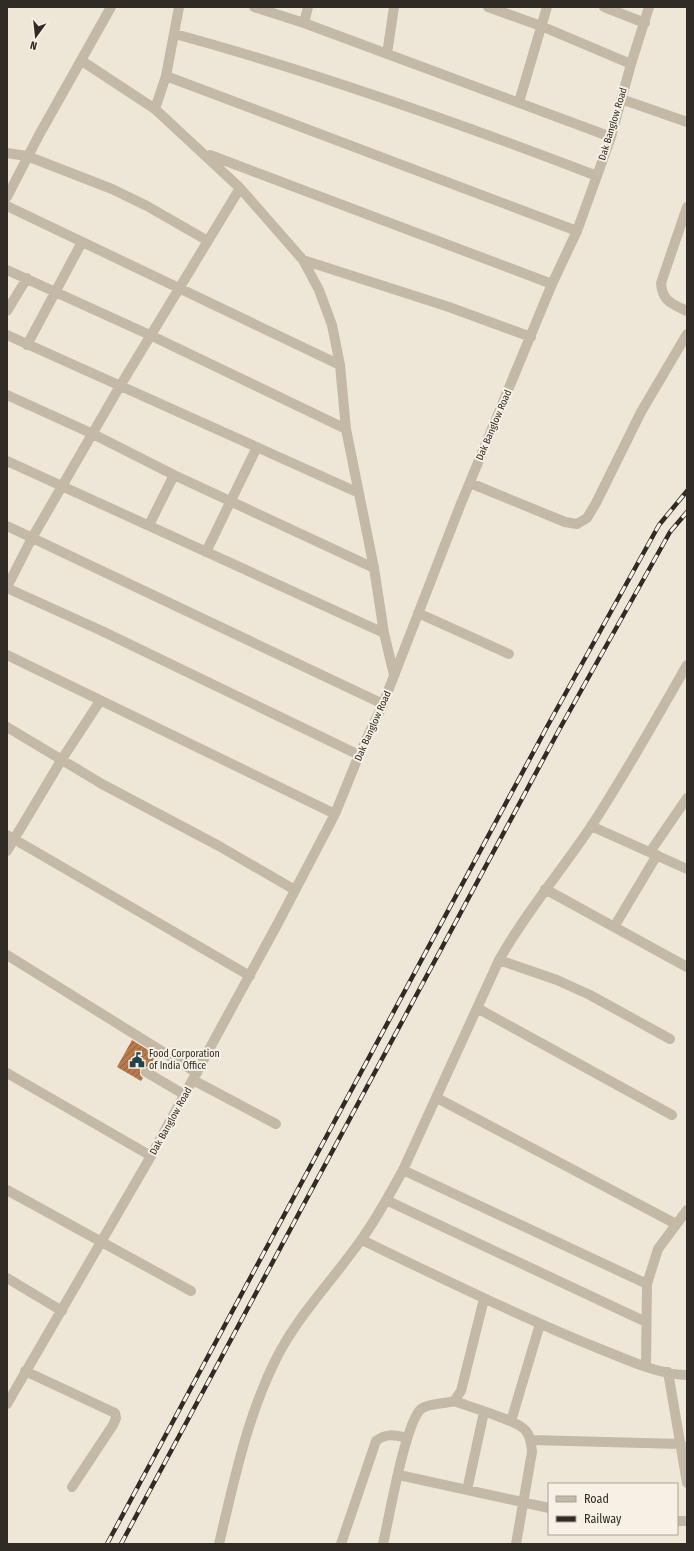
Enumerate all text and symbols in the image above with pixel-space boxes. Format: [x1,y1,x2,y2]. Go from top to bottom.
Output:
north arrow [16,16,56,56]
text: N [29,38,38,52]
street label: Dak Banglow Road [596,86,630,162]
street label: Dak Banglow Road [474,388,514,462]
street label: Dak Banglow Road [352,689,394,763]
place label: Food Corporation of India Office [149,1048,220,1072]
public building icon: Food Corporation of India Office [128,1051,146,1069]
street label: Dak Banglow Road [147,1085,195,1157]
legend [548,1483,678,1535]
text: Road [584,1492,609,1506]
text: Railway [584,1512,622,1526]

